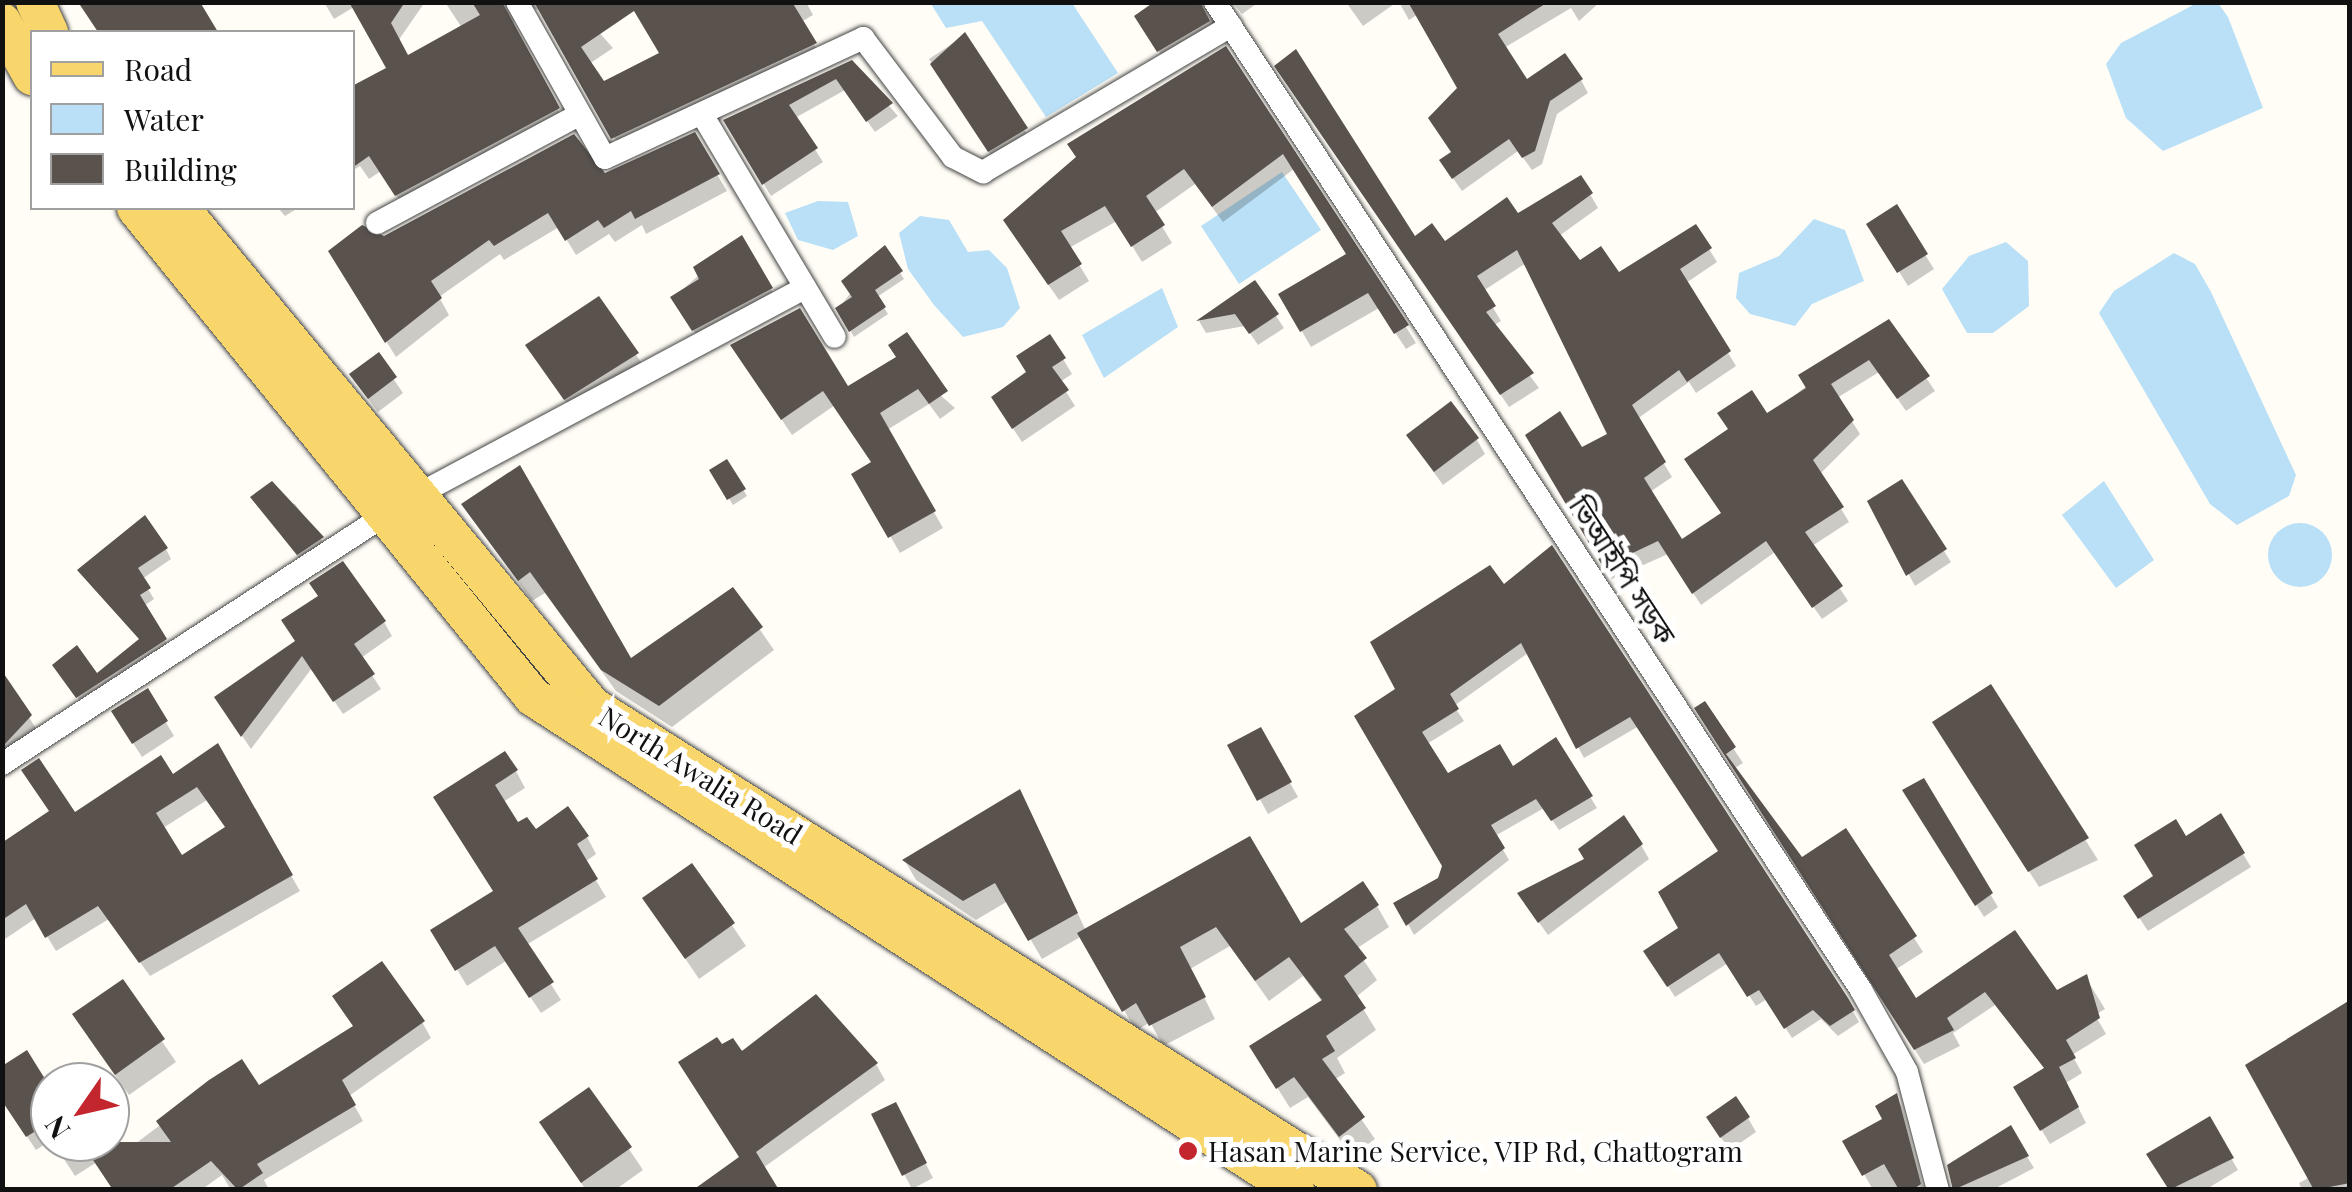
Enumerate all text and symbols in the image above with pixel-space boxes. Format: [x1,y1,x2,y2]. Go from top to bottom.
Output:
legend [30,30,355,210]
text: Road [124,49,192,89]
text: Water [124,99,204,139]
text: Building [124,149,237,189]
street label: ভিআইপি সড়ক [1563,490,1683,650]
street label: North Awalia Road [593,699,809,851]
north arrow [30,1062,130,1162]
text: N [35,1109,77,1147]
place label: Hasan Marine Service, VIP Rd, Chattogram [1208,1134,1745,1168]
marker: Hasan Marine Service, VIP Rd, Chattogram [1177,1140,1199,1162]

